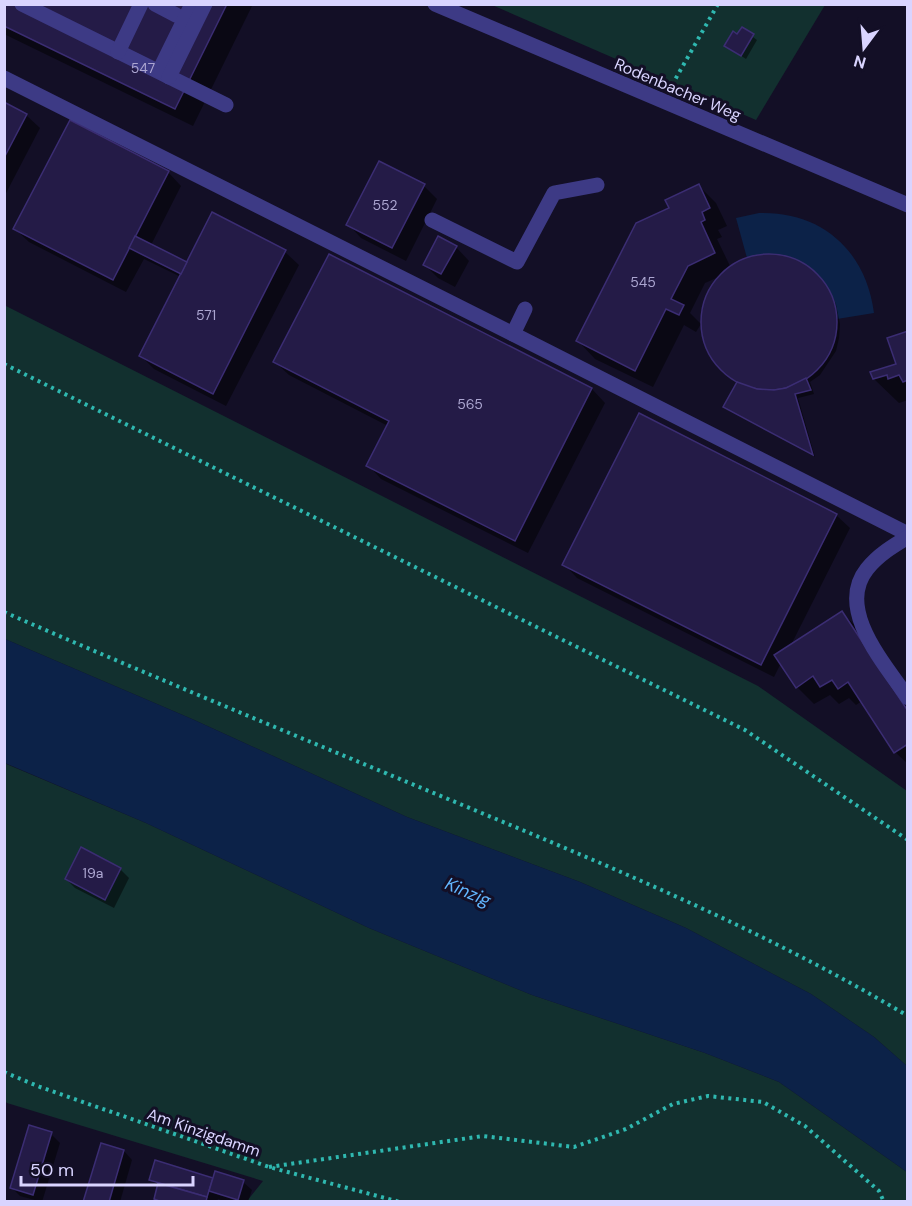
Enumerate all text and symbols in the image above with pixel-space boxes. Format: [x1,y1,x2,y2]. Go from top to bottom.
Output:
north arrow [834,18,894,78]
text: N [851,50,869,74]
street label: Rodenbacher Weg [611,53,744,126]
house number: 547 [131,59,155,77]
house number: 552 [373,196,397,214]
house number: 545 [630,273,656,291]
house number: 571 [196,306,216,324]
house number: 565 [457,395,483,413]
house number: 19a [83,864,103,882]
water label: Kinzig [441,872,496,913]
street label: Am Kinzigdamm [144,1103,263,1162]
scale bar [21,1149,194,1187]
text: 50 m [30,1158,74,1182]

